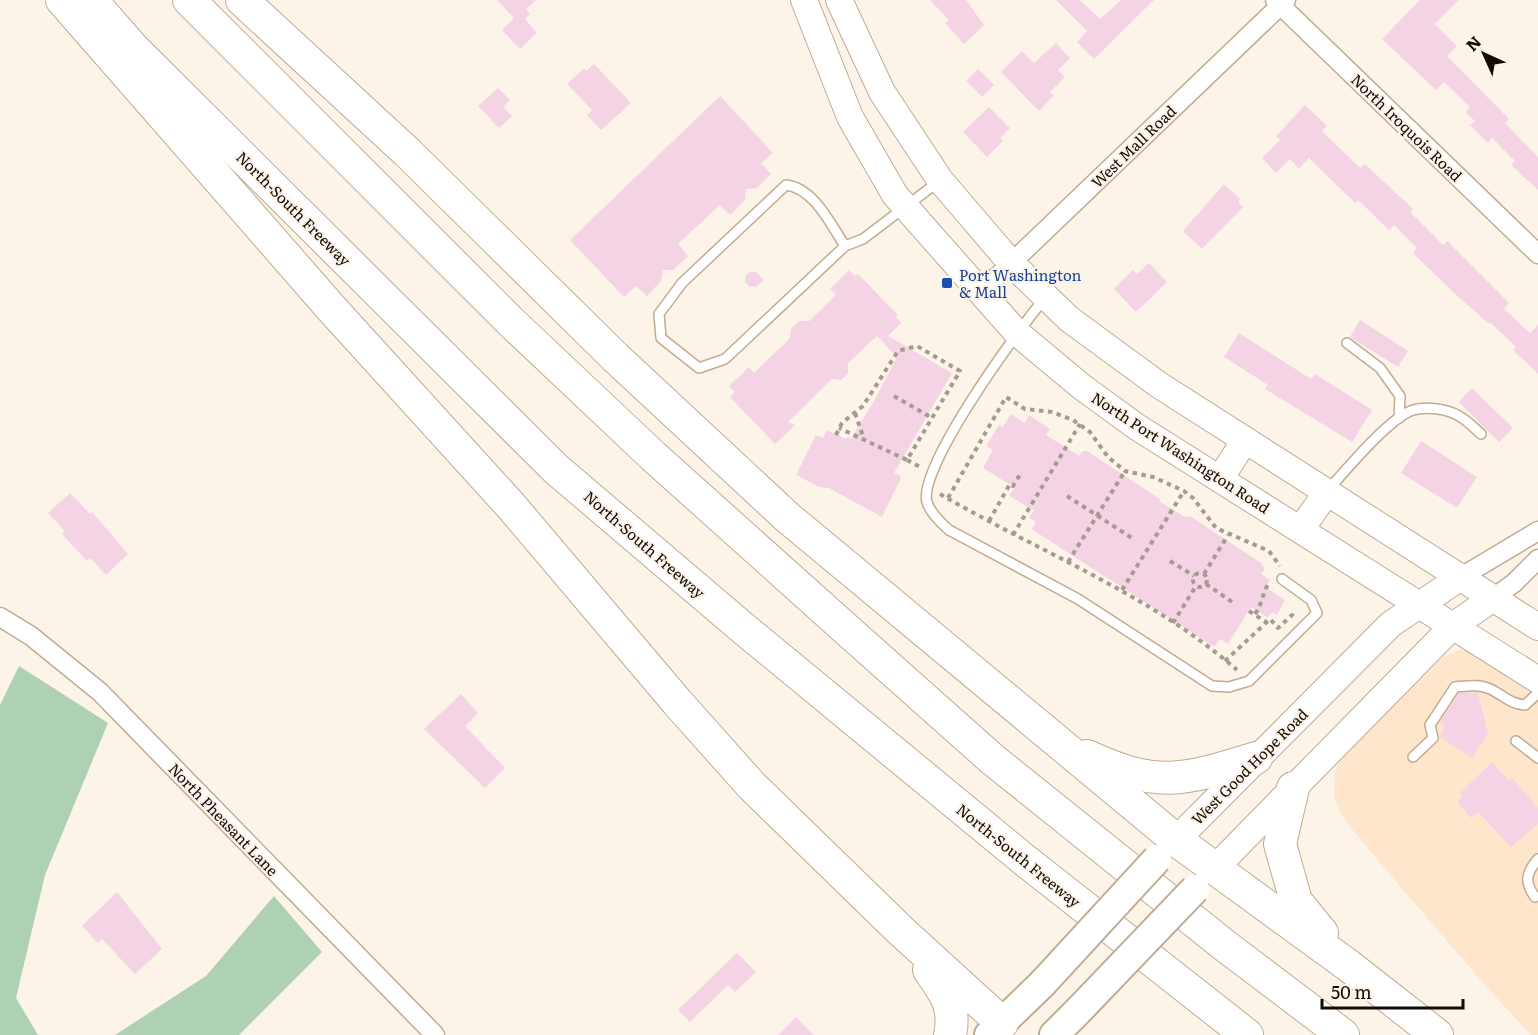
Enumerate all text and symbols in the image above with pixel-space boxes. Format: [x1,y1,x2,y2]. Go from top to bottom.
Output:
north arrow [1454,24,1514,84]
text: N [1459,29,1486,56]
street label: North Iroquois Road [1346,68,1468,186]
street label: West Mall Road [1085,99,1181,193]
street label: North-South Freeway [231,145,357,271]
place label: Port Washington & Mall [959,263,1082,303]
marker: Port Washington & Mall [940,276,954,290]
street label: North Port Washington Road [1087,386,1275,518]
street label: North-South Freeway [579,485,711,603]
street label: West Good Hope Road [1185,702,1313,830]
street label: North Pheasant Lane [164,757,284,881]
street label: North-South Freeway [952,798,1086,913]
scale bar [1322,972,1463,1010]
text: 50 m [1331,978,1372,1005]

